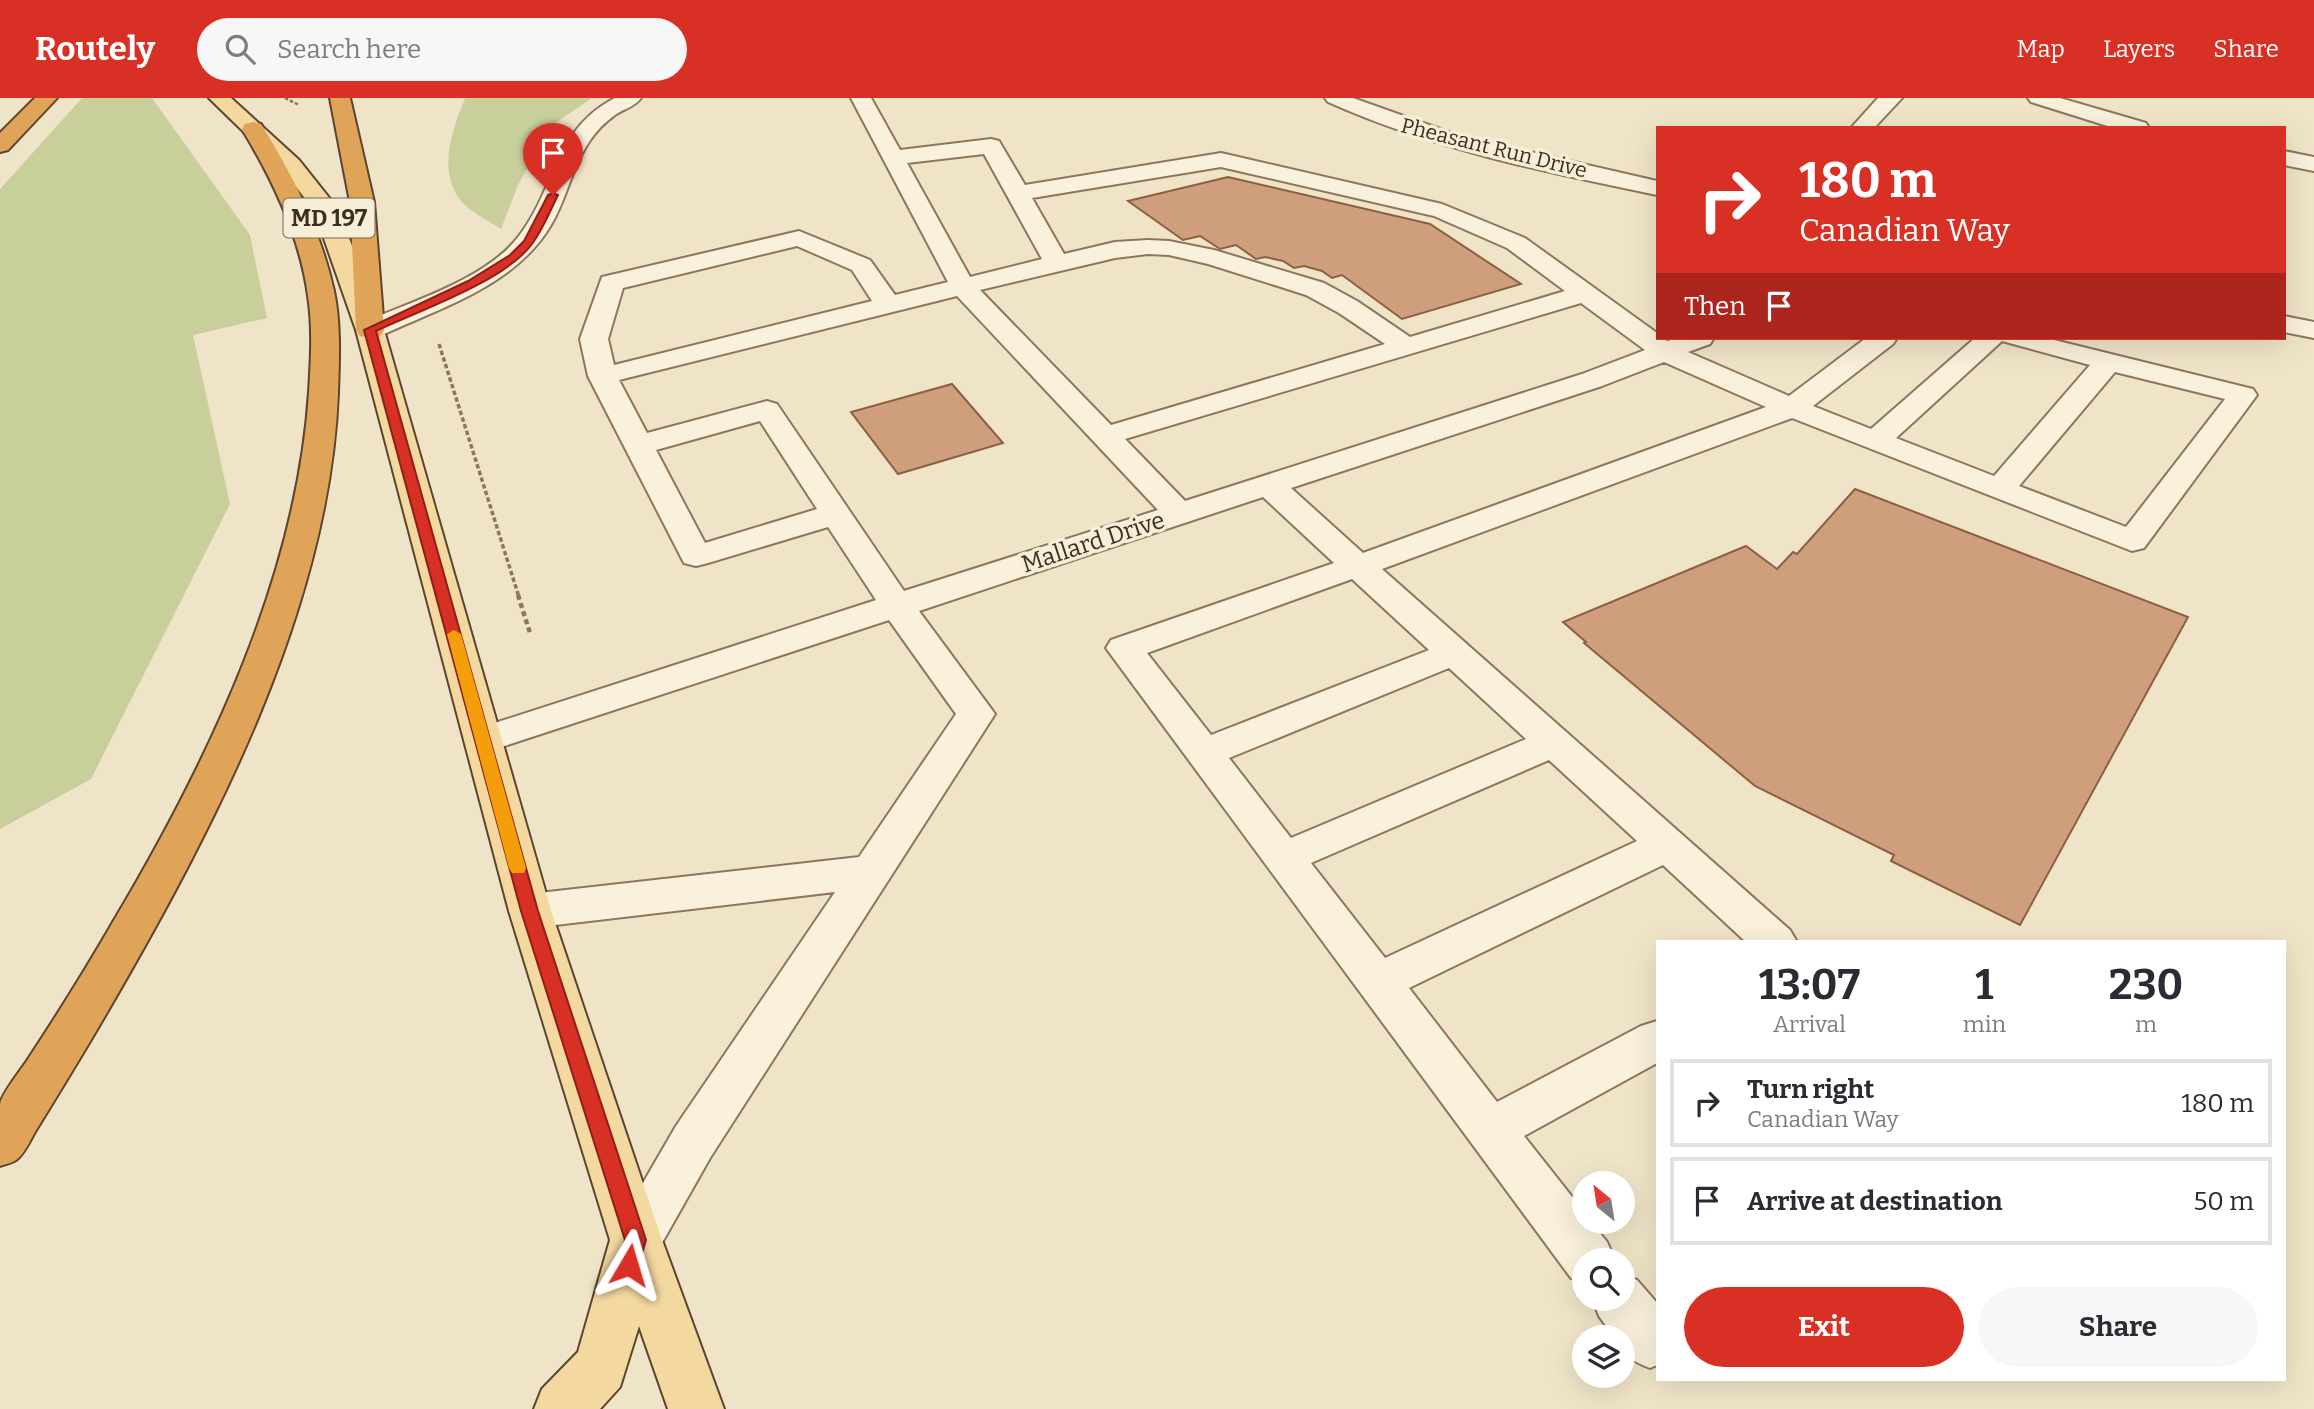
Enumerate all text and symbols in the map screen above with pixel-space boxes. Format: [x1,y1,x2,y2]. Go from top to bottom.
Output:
search box [197,18,687,81]
text: Routely [35,29,155,69]
icon: search [221,30,259,68]
text: Search here [277,34,421,65]
text: Map [2017,35,2065,63]
text: Layers [2103,35,2175,63]
text: Share [2213,35,2279,63]
street label: Pheasant Run Drive [1398,112,1590,184]
pin [523,123,583,195]
icon: arrive [534,134,572,172]
text: 180 m [1799,151,1936,210]
icon: right [1684,154,1775,245]
road number: MD 197 [284,198,374,238]
text: Canadian Way [1799,211,2010,249]
icon: arrive [1760,287,1798,325]
text: Then [1684,291,1746,322]
street label: Mallard Drive [1018,506,1168,578]
text: 13:07 [1759,960,1860,1010]
text: 1 [1975,960,1993,1010]
text: 230 [2109,960,2183,1010]
text: Arrival [1773,1010,1846,1038]
text: min [1963,1010,2006,1038]
text: m [2135,1010,2157,1038]
text: Turn right [1747,1074,1874,1105]
icon: right [1688,1084,1726,1122]
text: 180 m [2181,1088,2254,1119]
text: Canadian Way [1747,1105,1899,1133]
north arrow [1572,1171,1634,1234]
map controls [1572,1171,1635,1388]
icon: arrive [1688,1182,1726,1220]
text: Arrive at destination [1747,1186,2002,1217]
text: 50 m [2193,1186,2254,1217]
position arrow [592,1228,666,1302]
button: search [1572,1248,1635,1311]
button: Exit [1684,1287,1964,1367]
button: Share [1978,1287,2258,1367]
button: layers [1572,1325,1635,1388]

